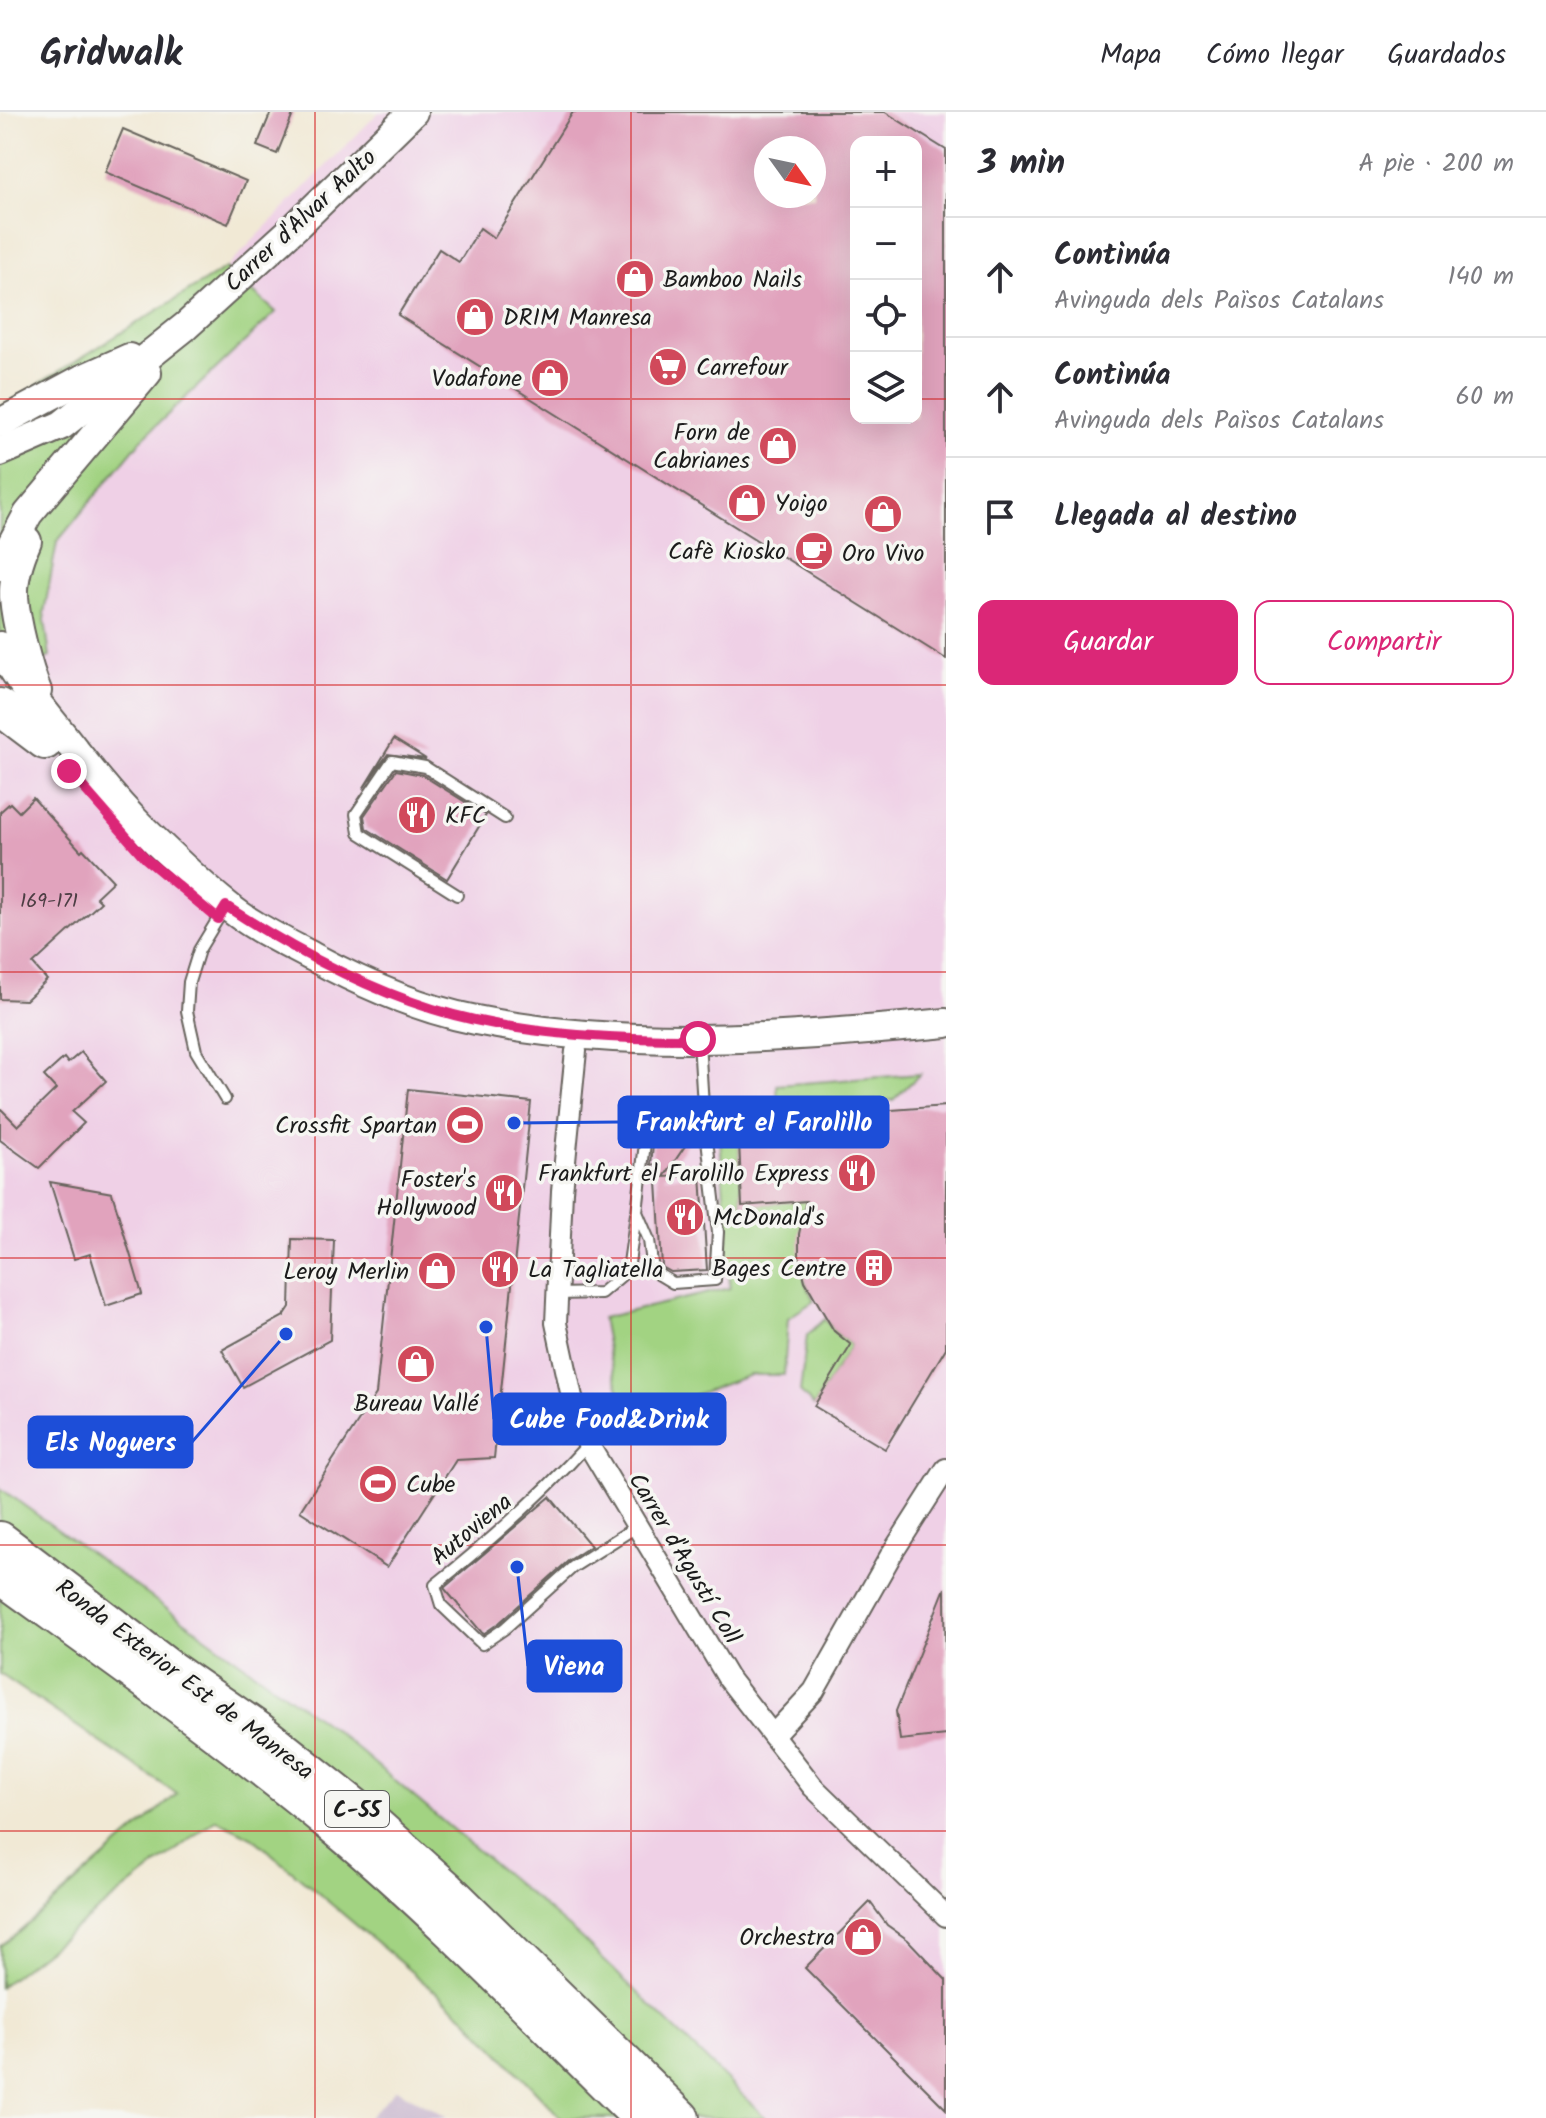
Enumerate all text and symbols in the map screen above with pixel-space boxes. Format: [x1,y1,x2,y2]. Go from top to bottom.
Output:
text: Gridwalk [40,25,182,85]
text: Mapa [1100,33,1162,78]
text: Cómo llegar [1206,33,1343,78]
text: Guardados [1387,33,1506,78]
north arrow [754,136,826,208]
map controls [850,136,922,424]
button: + [850,136,922,208]
text: 3 min [978,137,1065,191]
street label: Carrer d'Alvar Aalto [216,140,386,302]
text: A pie · 200 m [1358,143,1514,185]
button: − [850,208,922,280]
text: Continúa [1054,232,1170,280]
icon: ahead [978,255,1022,299]
text: 140 m [1447,256,1514,298]
shop icon: Bamboo Nails [614,258,656,300]
place label: Bamboo Nails [663,261,802,300]
button: locate [850,280,922,352]
text: Avinguda dels Països Catalans [1054,280,1384,322]
shop icon: DRIM Manresa [454,296,496,338]
place label: DRIM Manresa [503,299,652,338]
supermarket icon: Carrefour [647,346,689,388]
place label: Carrefour [696,349,790,388]
button: layers [850,352,922,424]
text: Continúa [1054,352,1170,400]
shop icon: Vodafone [529,357,571,399]
place label: Vodafone [432,360,522,399]
icon: ahead [978,375,1022,419]
text: 60 m [1455,376,1514,418]
text: Avinguda dels Països Catalans [1054,400,1384,442]
place label: Forn de Cabrianes [653,414,750,481]
shop icon: Forn de Cabrianes [757,425,799,467]
shop icon: Yoigo [726,482,768,524]
place label: Yoigo [775,485,828,524]
shop icon: Oro Vivo [862,493,904,535]
text: Llegada al destino [1054,493,1297,541]
icon: arrive [978,495,1022,539]
cafe icon: Cafè Kiosko [793,530,835,572]
place label: Cafè Kiosko [668,533,786,572]
place label: Oro Vivo [842,535,924,574]
button: Guardar [978,600,1238,685]
button: Compartir [1254,600,1514,685]
route end [51,753,87,789]
restaurant icon: KFC [396,794,438,836]
place label: KFC [445,797,486,836]
house number: 169-171 [20,886,78,918]
route start [680,1021,716,1057]
callout: Frankfurt el Farolillo [619,1097,888,1147]
text: Frankfurt el Farolillo [636,1103,872,1145]
sports icon: Crossfit Spartan [444,1104,486,1146]
place label: Crossfit Spartan [275,1107,437,1146]
restaurant icon: Frankfurt el Farolillo Express [836,1152,878,1194]
place label: Frankfurt el Farolillo Express [538,1155,829,1194]
place label: Foster's Hollywood [376,1161,477,1228]
restaurant icon: Foster's Hollywood [483,1172,525,1214]
restaurant icon: McDonald's [664,1196,706,1238]
place label: McDonald's [713,1199,825,1238]
building icon: Bages Centre [853,1247,895,1289]
restaurant icon: La Tagliatella [479,1248,521,1290]
shop icon: Leroy Merlin [416,1250,458,1292]
place label: Bages Centre [711,1250,846,1289]
place label: La Tagliatella [528,1251,663,1290]
place label: Leroy Merlin [283,1253,409,1292]
shop icon: Bureau Vallé [395,1343,437,1385]
place label: Bureau Vallé [354,1385,480,1424]
callout: Cube Food&Drink [494,1394,725,1444]
text: Cube Food&Drink [509,1400,710,1442]
callout: Els Noguers [29,1417,192,1467]
text: Els Noguers [45,1423,177,1465]
sports icon: Cube [357,1463,399,1505]
street label: Carrer d'Agustí Coll [617,1465,751,1652]
place label: Cube [406,1466,456,1505]
street label: Autoviena [422,1484,522,1576]
street label: Ronda Exterior Est de Manresa [46,1570,322,1791]
callout: Viena [528,1641,621,1691]
text: Viena [544,1647,604,1689]
road number: C-55 [325,1791,389,1827]
shop icon: Orchestra [842,1916,884,1958]
place label: Orchestra [739,1919,835,1958]

